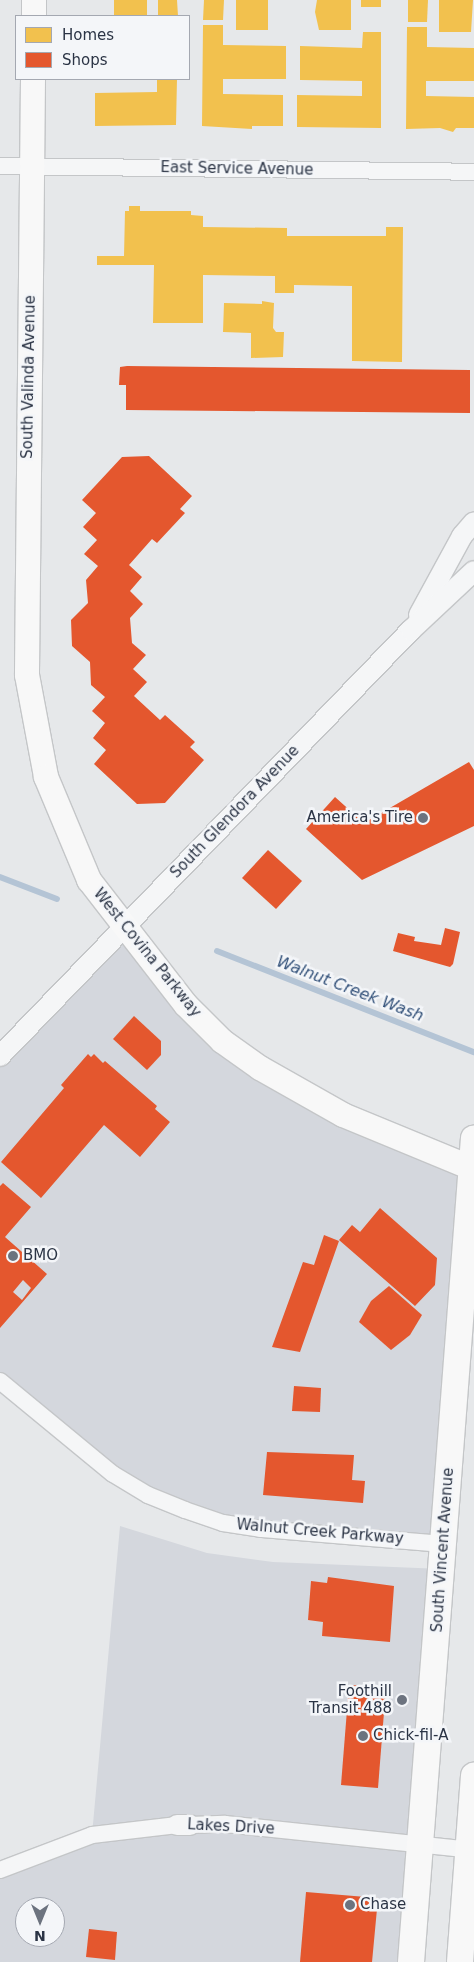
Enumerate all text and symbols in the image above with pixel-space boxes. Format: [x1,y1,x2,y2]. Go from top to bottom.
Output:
legend [15,15,190,80]
text: Homes [62,26,114,44]
text: Shops [62,51,108,69]
street label: East Service Avenue [160,159,314,179]
street label: South Valinda Avenue [19,295,39,459]
street label: South Glendora Avenue [167,742,303,882]
place label: America's Tire [306,809,413,827]
marker: America's Tire [417,812,429,824]
street label: West Covina Parkway [89,885,205,1021]
water label: Walnut Creek Wash [274,952,426,1026]
place label: BMO [23,1247,58,1265]
marker: BMO [7,1250,19,1262]
street label: South Vincent Avenue [428,1467,458,1633]
street label: Walnut Creek Parkway [236,1516,404,1548]
place label: Foothill Transit 488 [309,1682,392,1717]
marker: Foothill Transit 488 [396,1694,408,1706]
place label: Chick-fil-A [373,1727,448,1745]
marker: Chick-fil-A [357,1730,369,1742]
street label: Lakes Drive [187,1816,275,1838]
place label: Chase [360,1896,406,1914]
north arrow [15,1897,65,1947]
marker: Chase [344,1899,356,1911]
text: N [34,1928,46,1944]

